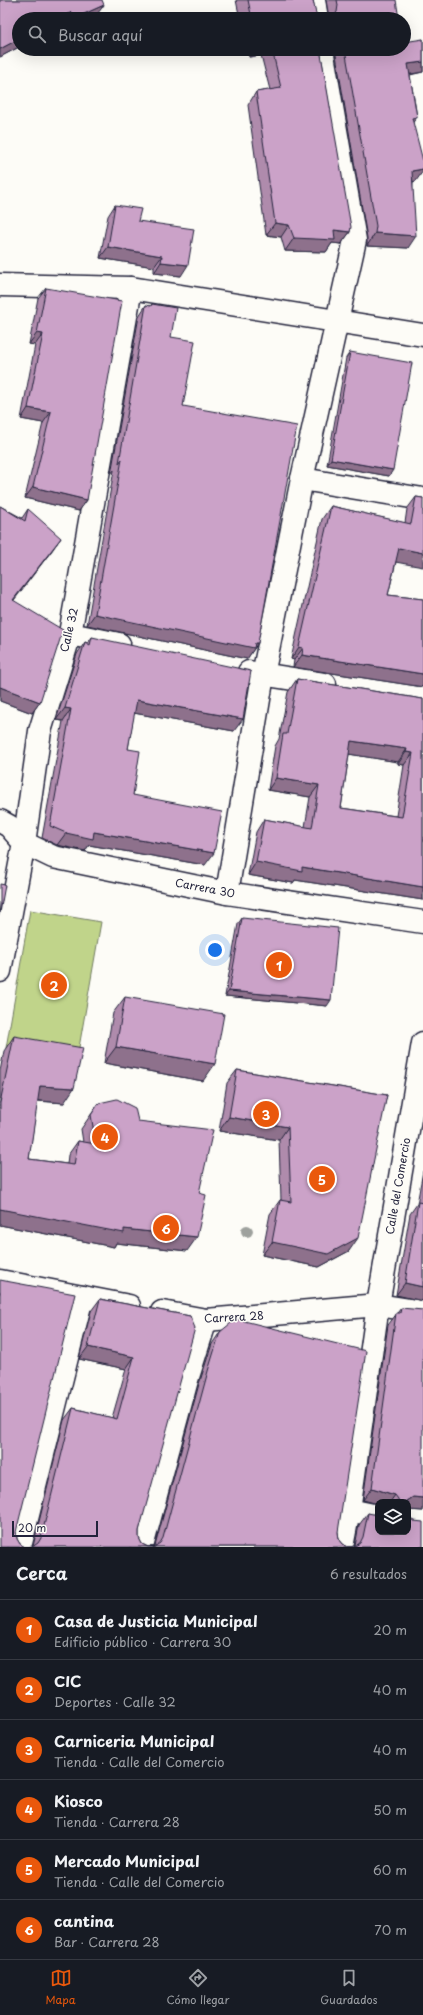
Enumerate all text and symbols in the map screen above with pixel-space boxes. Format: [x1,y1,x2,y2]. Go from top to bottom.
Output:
search box [12,12,411,56]
icon: search [26,23,48,45]
text: Buscar aquí [58,23,142,46]
street label: Calle 32 [55,606,82,654]
street label: Carrera 30 [174,873,237,902]
your location [205,940,225,960]
pin: 1 [266,950,292,980]
pin: 2 [41,970,67,1000]
pin: 3 [253,1099,279,1129]
pin: 4 [92,1122,118,1152]
street label: Calle del Comercio [381,1136,414,1236]
pin: 5 [309,1164,335,1194]
pin: 6 [153,1213,179,1243]
street label: Carrera 28 [204,1306,264,1327]
map controls [375,1499,411,1535]
button: layers [375,1499,411,1535]
scale bar [12,1519,98,1538]
text: 20 m [18,1519,46,1536]
text: Cerca [16,1560,67,1586]
text: 6 resultados [330,1564,407,1583]
text: Casa de Justicia Municipal [54,1609,258,1632]
text: 1 [26,1620,32,1639]
text: 20 m [373,1620,407,1639]
text: Edificio público · Carrera 30 [54,1632,231,1651]
text: CIC [54,1669,81,1692]
text: 2 [24,1680,34,1699]
text: 40 m [373,1680,407,1699]
text: Deportes · Calle 32 [54,1692,176,1711]
text: Carniceria Municipal [54,1729,214,1752]
text: 3 [25,1740,33,1759]
text: 40 m [373,1740,407,1759]
text: Tienda · Calle del Comercio [54,1752,225,1771]
text: Kiosco [54,1789,103,1812]
text: 4 [25,1800,33,1819]
text: 50 m [373,1800,407,1819]
text: Tienda · Carrera 28 [54,1812,180,1831]
text: Mercado Municipal [54,1849,200,1872]
text: 5 [25,1860,33,1879]
text: 60 m [373,1860,407,1879]
text: Tienda · Calle del Comercio [54,1872,225,1891]
text: cantina [54,1909,114,1932]
text: 6 [24,1920,34,1939]
text: 70 m [374,1920,407,1939]
text: Bar · Carrera 28 [54,1932,160,1951]
tab: Mapa [45,1967,76,2008]
tab: Cómo llegar [167,1967,229,2008]
tab: Guardados [320,1967,378,2008]

